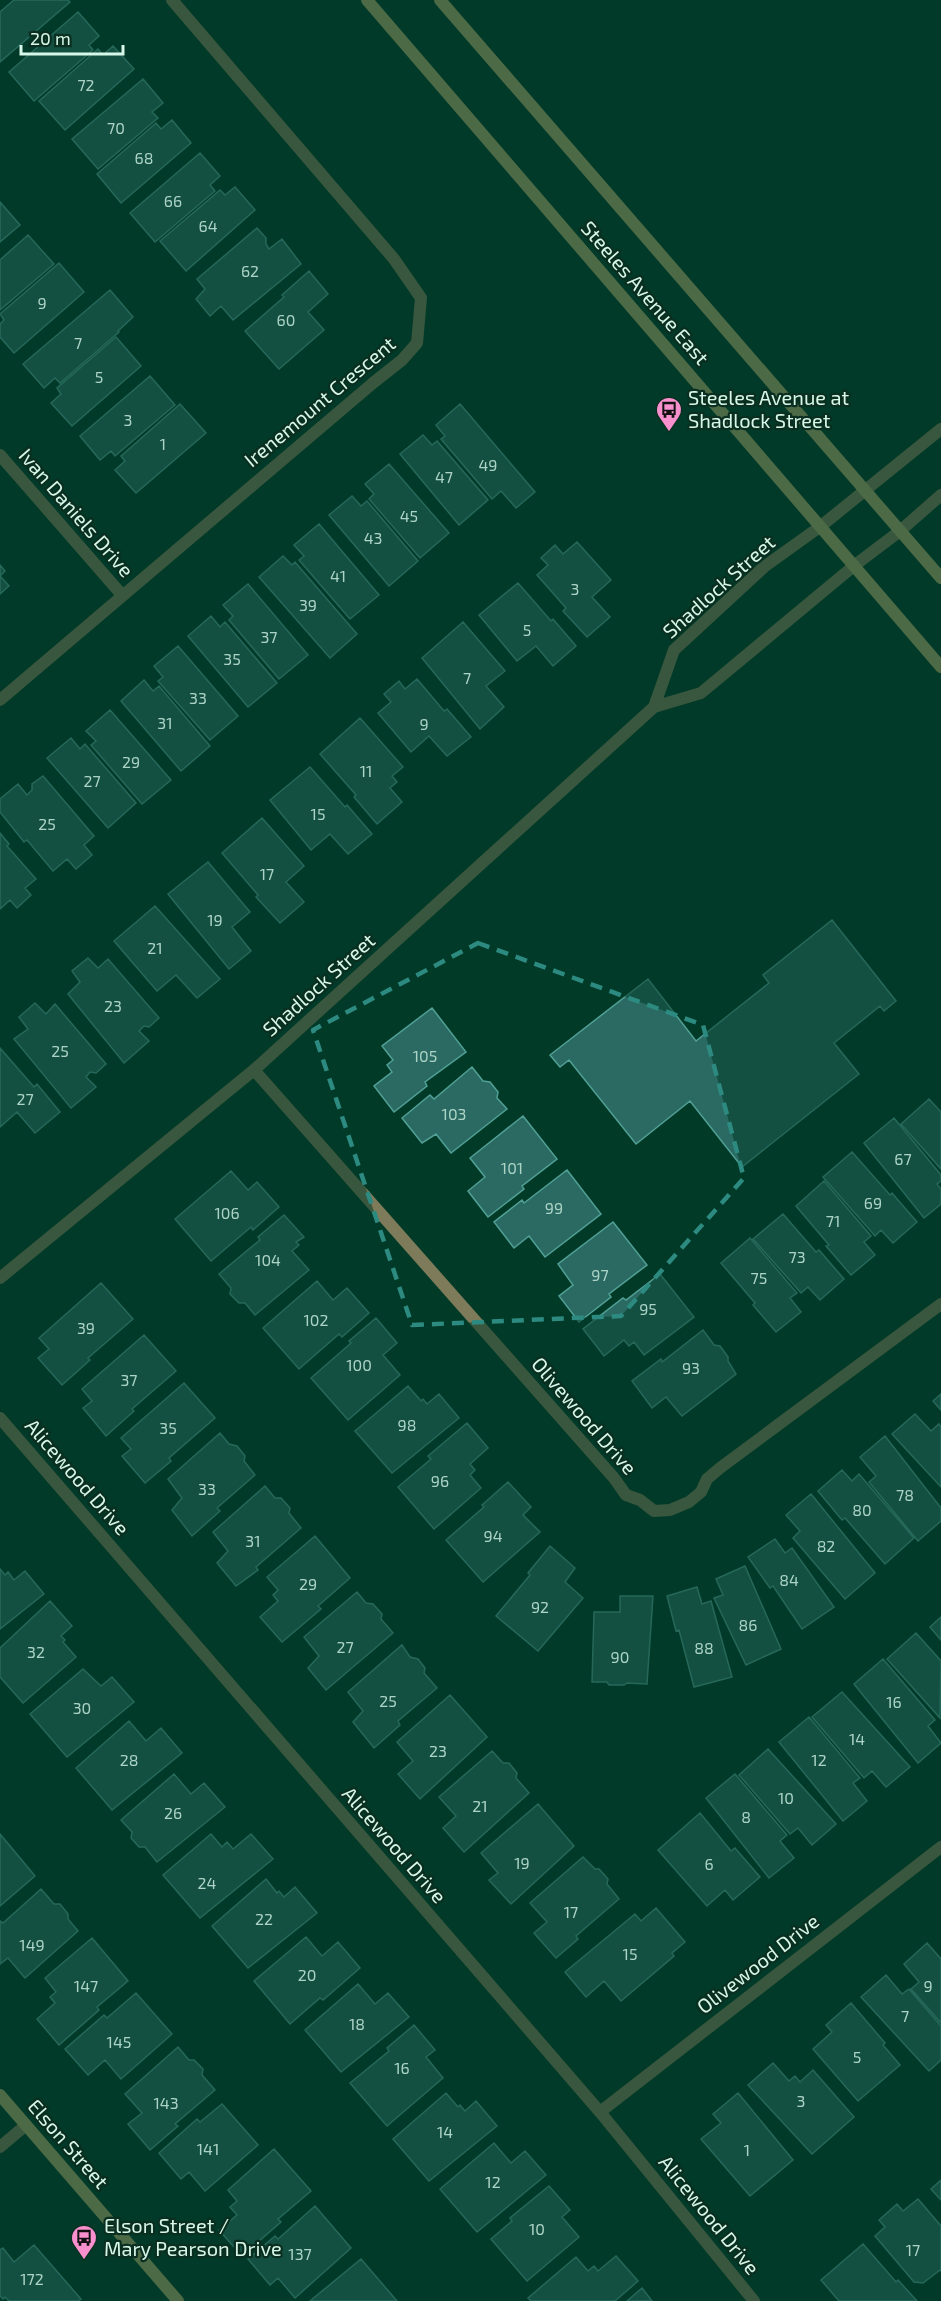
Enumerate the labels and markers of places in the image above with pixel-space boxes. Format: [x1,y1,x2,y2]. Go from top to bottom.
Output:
place label: Steeles Avenue at Shadlock Street [688,385,849,432]
bus stop icon: Steeles Avenue at Shadlock Street [654,395,684,433]
place label: Elson Street / Mary Pearson Drive [104,2213,282,2260]
bus stop icon: Elson Street / Mary Pearson Drive [69,2223,99,2261]

